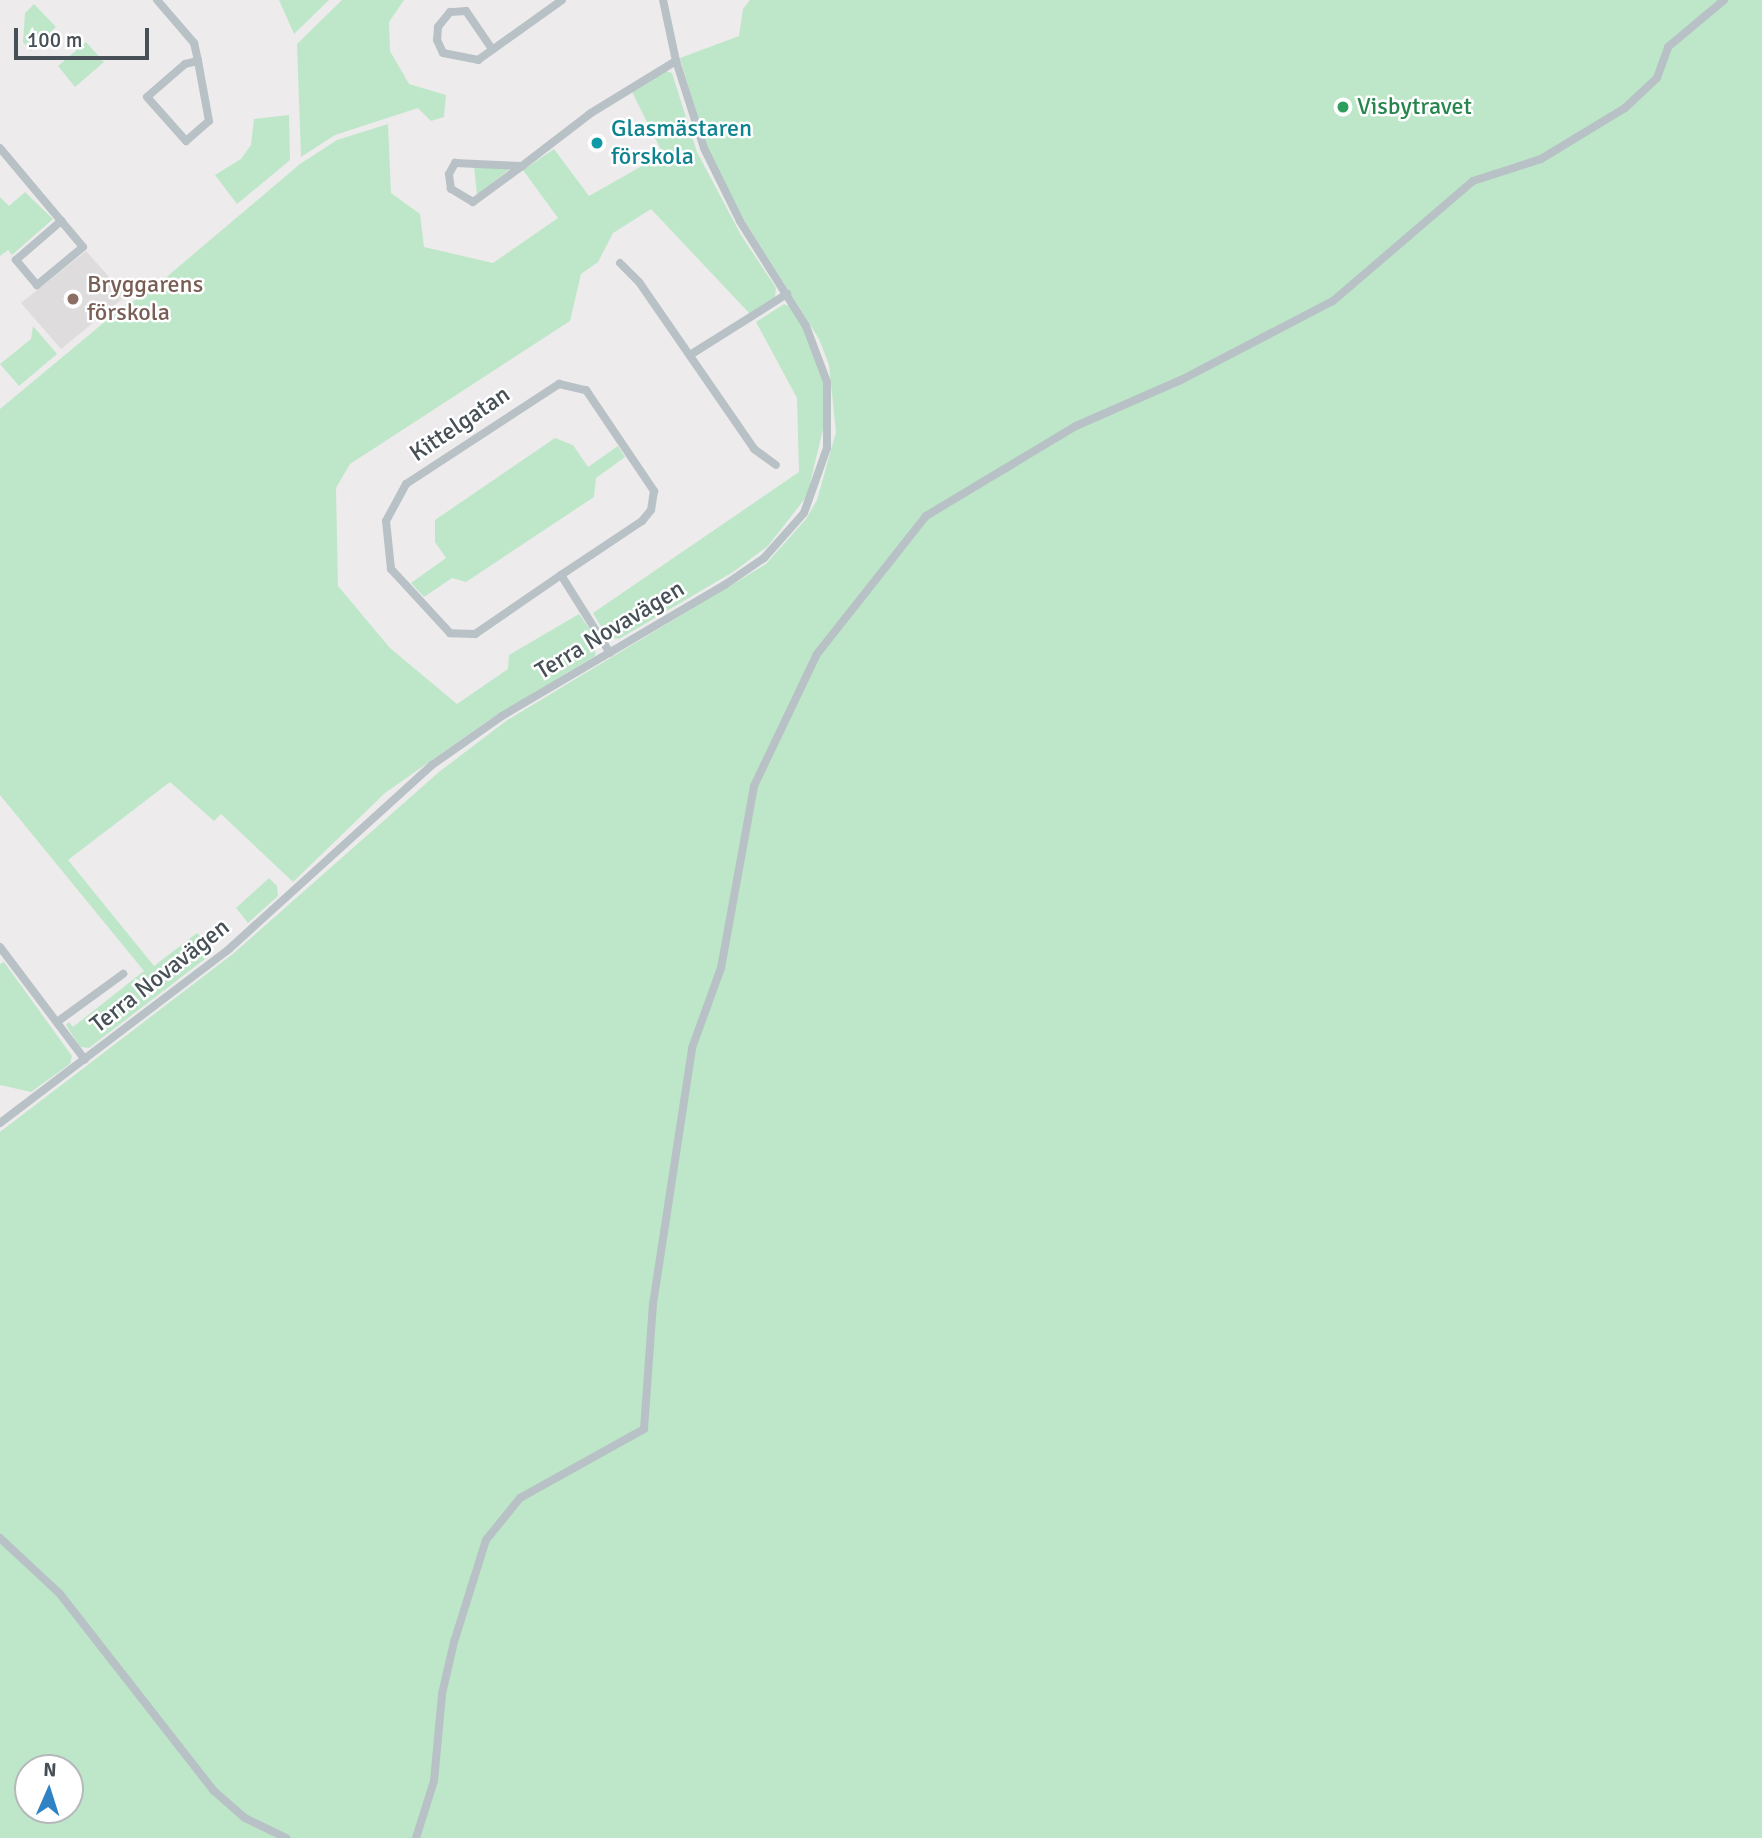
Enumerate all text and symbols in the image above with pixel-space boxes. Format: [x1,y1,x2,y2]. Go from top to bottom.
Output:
scale bar [18,14,152,58]
text: 100 m [27,27,82,53]
place label: Visbytravet [1357,93,1472,121]
marker: Visbytravet [1335,99,1351,115]
place label: Glasmästaren förskola [611,115,752,171]
marker: Glasmästaren förskola [589,135,605,151]
place label: Bryggarens förskola [87,271,203,327]
marker: Bryggarens förskola [65,291,81,307]
street label: Kittelgatan [405,380,515,468]
street label: Terra Novavägen [530,574,690,686]
street label: Terra Novavägen [85,913,235,1039]
north arrow [14,1754,84,1824]
text: N [43,1758,57,1782]

